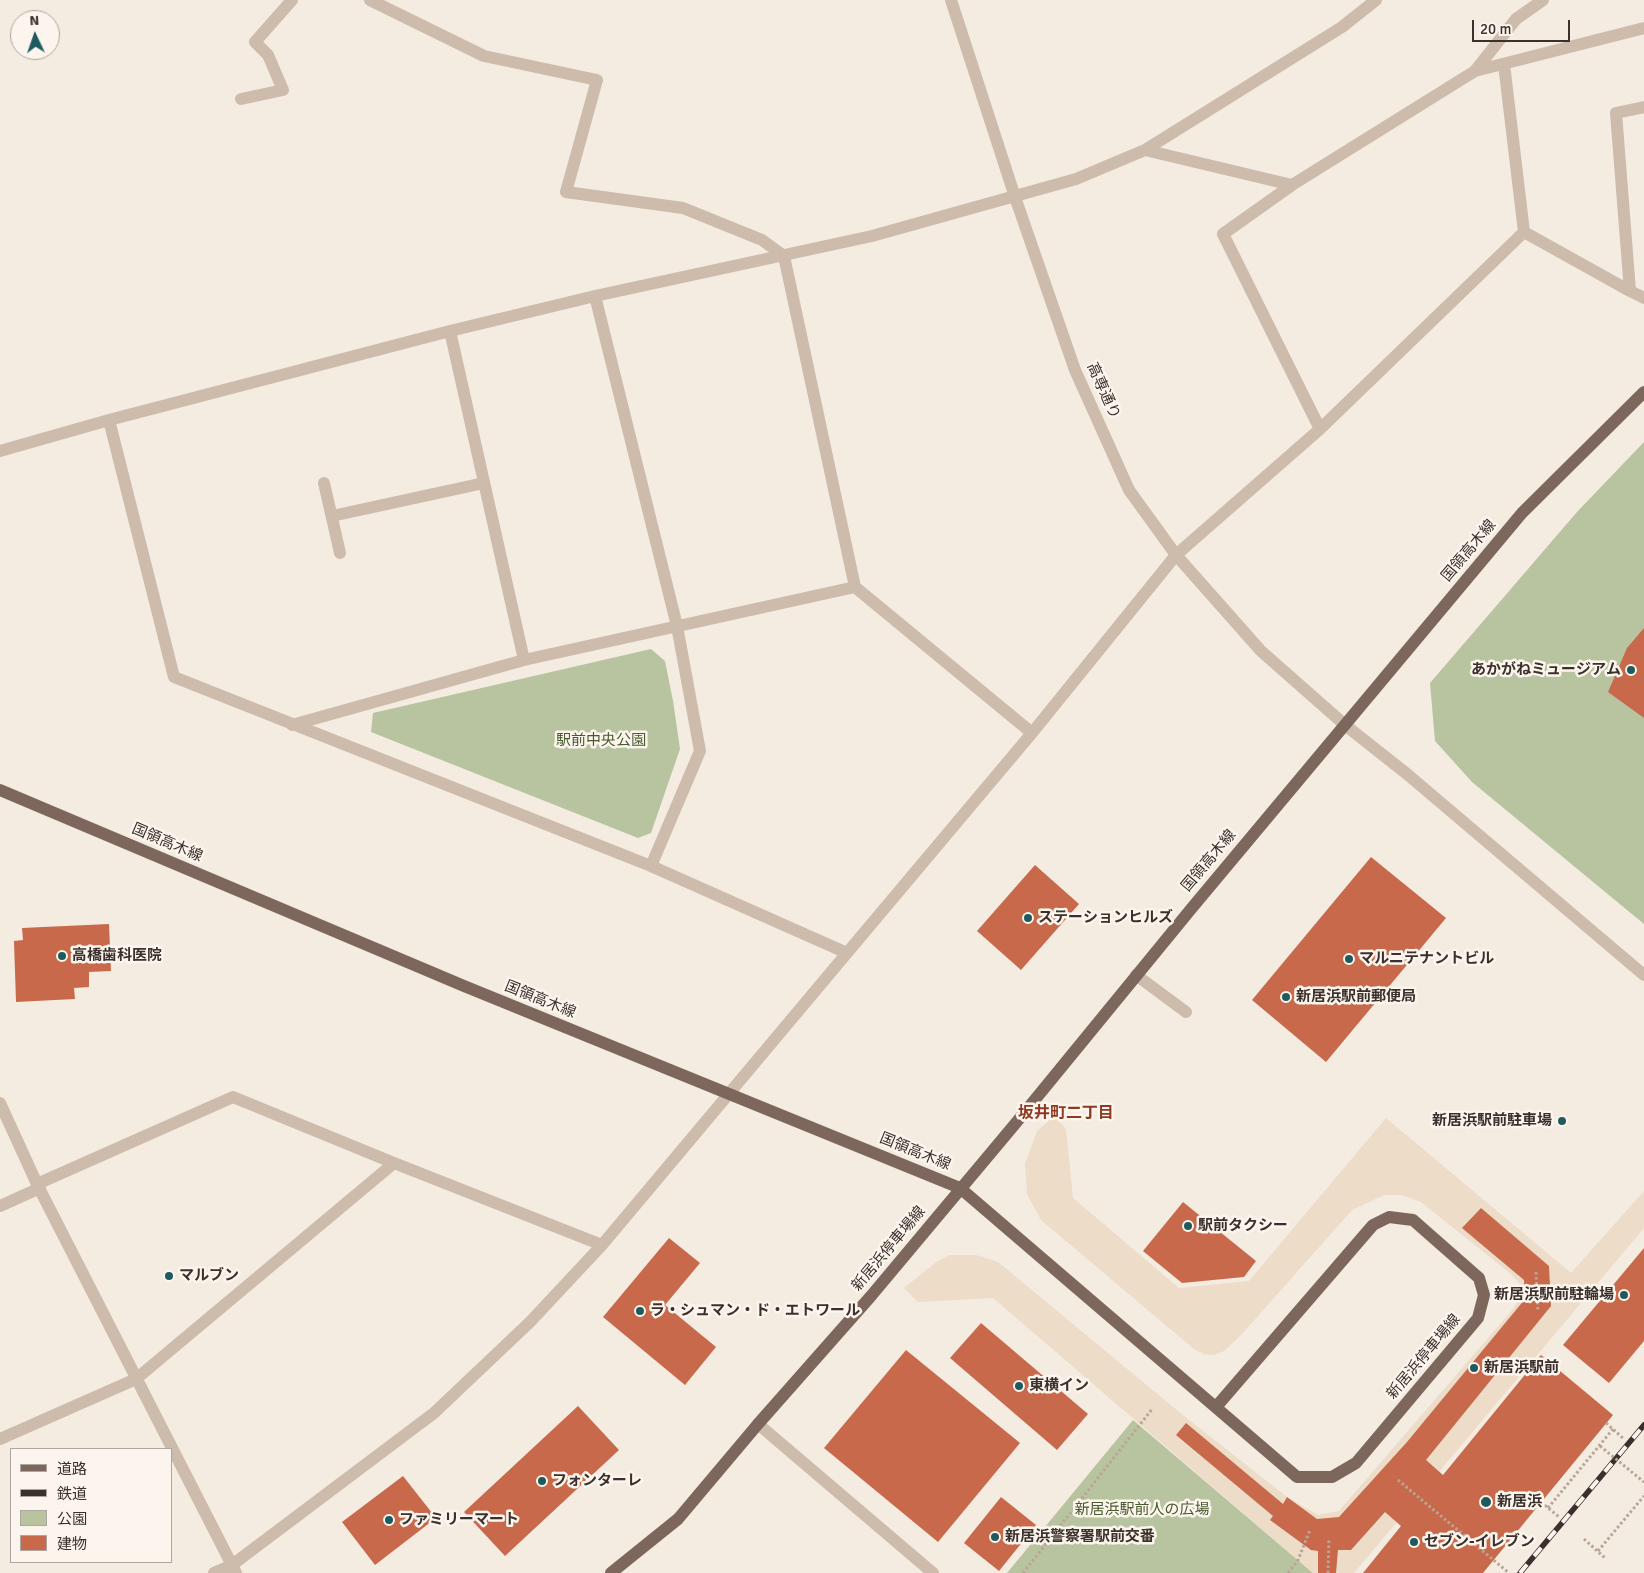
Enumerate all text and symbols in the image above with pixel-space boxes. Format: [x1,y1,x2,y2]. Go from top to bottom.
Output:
north arrow [10,10,60,60]
scale bar [1474,10,1572,42]
text: N [29,12,40,29]
text: 20 m [1480,20,1511,38]
street label: 高専通り [1083,360,1123,422]
street label: 国領高木線 [1438,516,1500,586]
place label: あかがねミュージアム [1471,661,1621,679]
marker: あかがねミュージアム [1625,664,1637,676]
park label: 駅前中央公園 [556,732,646,750]
street label: 国領高木線 [129,820,205,866]
street label: 国領高木線 [1178,826,1240,896]
place label: ステーションヒルズ [1038,909,1173,927]
marker: ステーションヒルズ [1022,912,1034,924]
place label: 高橋歯科医院 [72,947,162,965]
marker: 高橋歯科医院 [56,950,68,962]
place label: マルニテナントビル [1359,950,1494,968]
marker: マルニテナントビル [1343,953,1355,965]
street label: 国領高木線 [502,978,578,1022]
place label: 新居浜駅前郵便局 [1296,988,1416,1006]
marker: 新居浜駅前郵便局 [1280,991,1292,1003]
district label: 坂井町二丁目 [1018,1104,1114,1124]
place label: 新居浜駅前駐車場 [1432,1112,1552,1130]
marker: 新居浜駅前駐車場 [1556,1115,1568,1127]
street label: 国領高木線 [877,1130,953,1174]
street label: 新居浜停車場線 [848,1203,930,1295]
place label: 駅前タクシー [1198,1217,1288,1235]
marker: 駅前タクシー [1182,1220,1194,1232]
place label: マルブン [179,1267,239,1285]
marker: マルブン [163,1270,175,1282]
place label: 新居浜駅前駐輪場 [1494,1286,1614,1304]
marker: 新居浜駅前駐輪場 [1618,1289,1630,1301]
place label: ラ・シュマン・ド・エトワール [650,1302,860,1320]
marker: ラ・シュマン・ド・エトワール [634,1305,646,1317]
street label: 新居浜停車場線 [1383,1311,1465,1403]
place label: 新居浜駅前 [1484,1359,1559,1377]
marker: 新居浜駅前 [1468,1362,1480,1374]
place label: 東横イン [1029,1377,1089,1395]
marker: 東横イン [1013,1380,1025,1392]
legend [10,1448,172,1563]
text: 道路 [57,1460,87,1478]
place label: フォンターレ [552,1472,642,1490]
marker: フォンターレ [536,1475,548,1487]
text: 鉄道 [57,1485,87,1503]
place label: 新居浜 [1497,1493,1542,1511]
marker: 新居浜 [1479,1495,1493,1509]
park label: 新居浜駅前人の広場 [1075,1501,1209,1519]
text: 公園 [57,1510,87,1528]
place label: ファミリーマート [399,1511,519,1529]
marker: ファミリーマート [383,1514,395,1526]
place label: 新居浜警察署駅前交番 [1005,1528,1155,1546]
marker: 新居浜警察署駅前交番 [989,1531,1001,1543]
place label: セブン-イレブン [1424,1533,1535,1551]
text: 建物 [57,1535,87,1553]
marker: セブン-イレブン [1408,1536,1420,1548]

